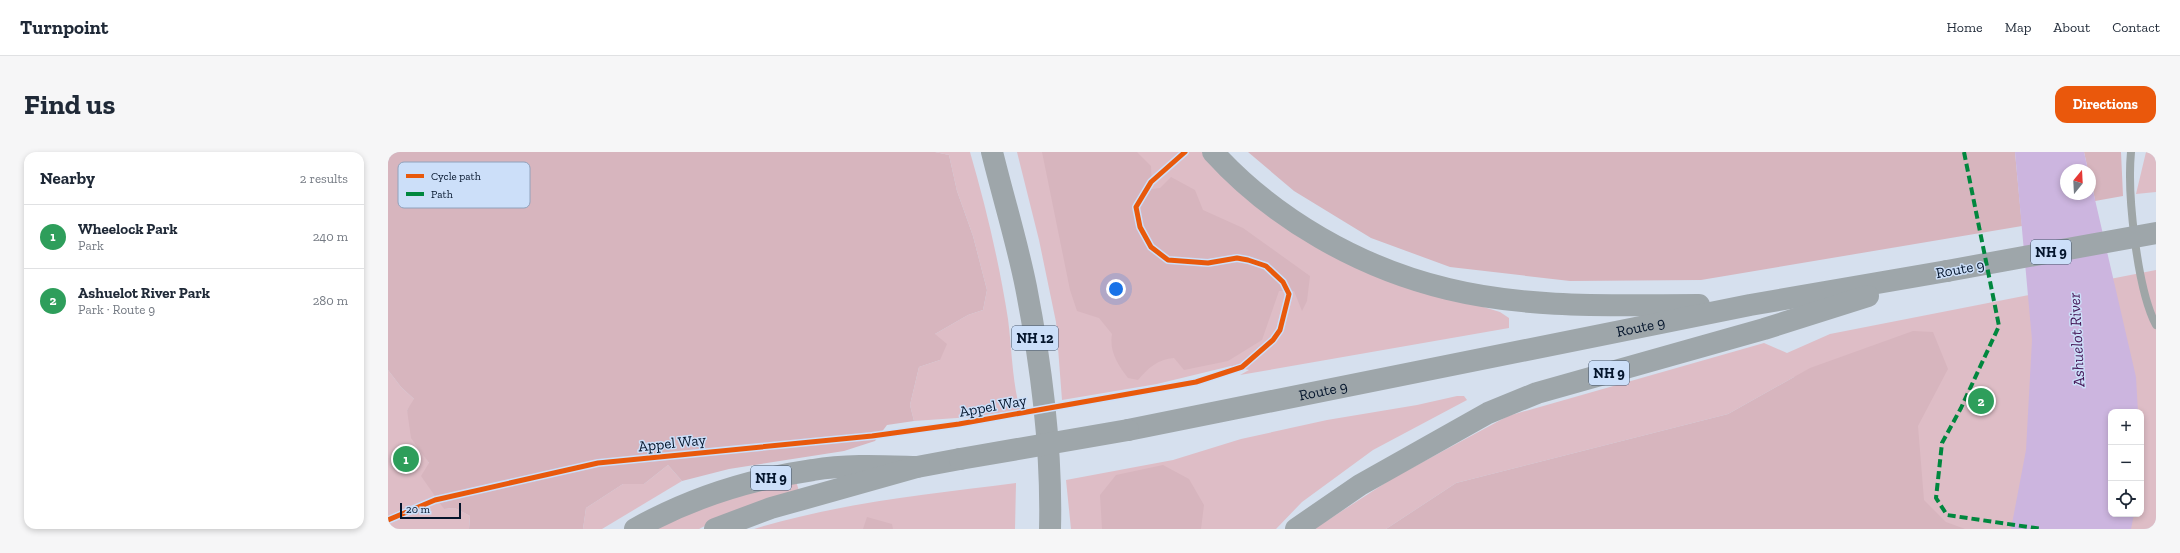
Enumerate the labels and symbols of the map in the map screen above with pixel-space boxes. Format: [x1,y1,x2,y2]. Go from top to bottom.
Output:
legend [398,162,530,208]
north arrow [2060,164,2096,200]
text: Cycle path [431,170,482,183]
text: Path [431,188,454,201]
road number: NH 9 [2031,240,2071,264]
street label: Route 9 [1934,256,1986,282]
your location [1106,279,1126,299]
water label: Ashuelot River [2065,292,2089,389]
street label: Route 9 [1615,313,1667,341]
road number: NH 12 [1012,326,1058,350]
road number: NH 9 [1589,361,1629,385]
street label: Route 9 [1297,377,1349,404]
pin: 2 [1968,386,1994,416]
street label: Appel Way [958,391,1028,421]
street label: Appel Way [637,430,707,456]
pin: 1 [393,444,419,474]
road number: NH 9 [751,466,791,490]
scale bar [400,501,461,520]

